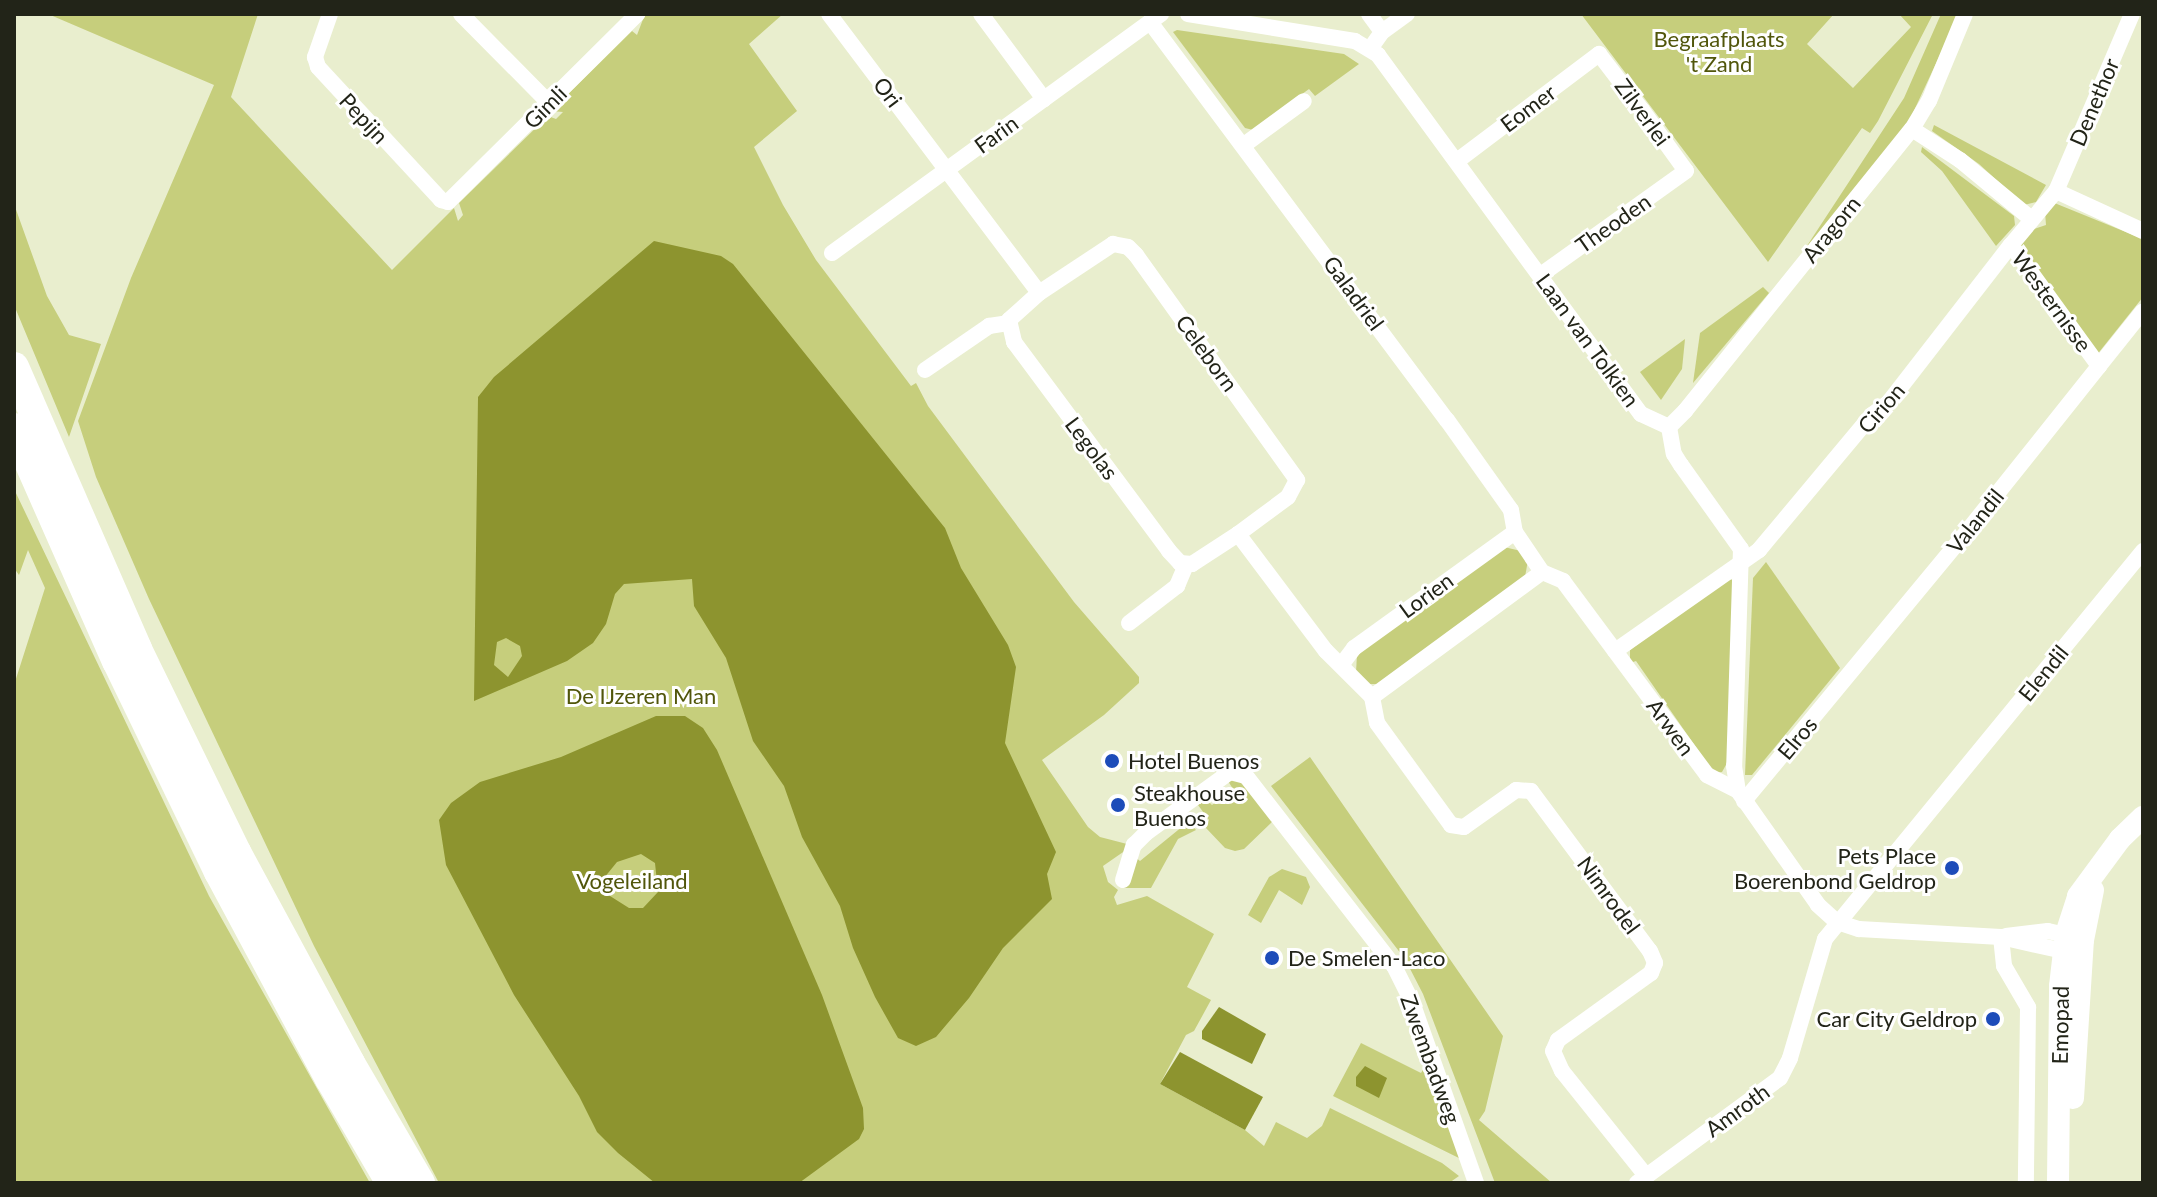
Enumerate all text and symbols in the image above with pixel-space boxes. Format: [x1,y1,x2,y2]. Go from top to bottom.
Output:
park label: Begraafplaats 't Zand [1653,25,1785,76]
street label: Denethor [2064,54,2124,150]
street label: Ori [868,72,908,112]
street label: Zilverlei [1610,73,1676,151]
street label: Eomer [1495,79,1561,137]
street label: Gimli [518,80,572,134]
street label: Pepijn [334,87,394,149]
street label: Farin [969,109,1023,159]
street label: Theoden [1570,188,1656,258]
street label: Aragorn [1796,191,1866,267]
street label: Westernisse [2007,245,2097,357]
street label: Galadriel [1318,251,1390,335]
street label: Laan van Tolkien [1530,268,1646,412]
street label: Celeborn [1170,310,1244,396]
street label: Cirion [1852,377,1910,439]
street label: Legolas [1060,412,1124,484]
street label: Valandil [1941,483,2009,559]
street label: Lorien [1394,567,1458,623]
street label: Elendil [2012,640,2074,706]
park label: De IJzeren Man [566,683,716,709]
street label: Arwen [1642,693,1700,761]
street label: Elros [1772,711,1822,765]
place label: Hotel Buenos [1128,748,1259,774]
marker: Hotel Buenos [1103,752,1121,770]
place label: Steakhouse Buenos [1134,779,1245,830]
marker: Steakhouse Buenos [1109,796,1127,814]
place label: Pets Place Boerenbond Geldrop [1734,842,1936,894]
street label: Nimrodel [1572,851,1646,939]
marker: Pets Place Boerenbond Geldrop [1943,859,1961,877]
park label: Vogeleiland [576,868,688,894]
place label: De Smelen-Laco [1288,945,1445,971]
marker: De Smelen-Laco [1263,949,1281,967]
street label: Emopad [2046,986,2074,1064]
street label: Zwembadweg [1395,991,1467,1127]
place label: Car City Geldrop [1815,1006,1977,1032]
marker: Car City Geldrop [1984,1010,2002,1028]
street label: Amroth [1700,1078,1774,1142]

